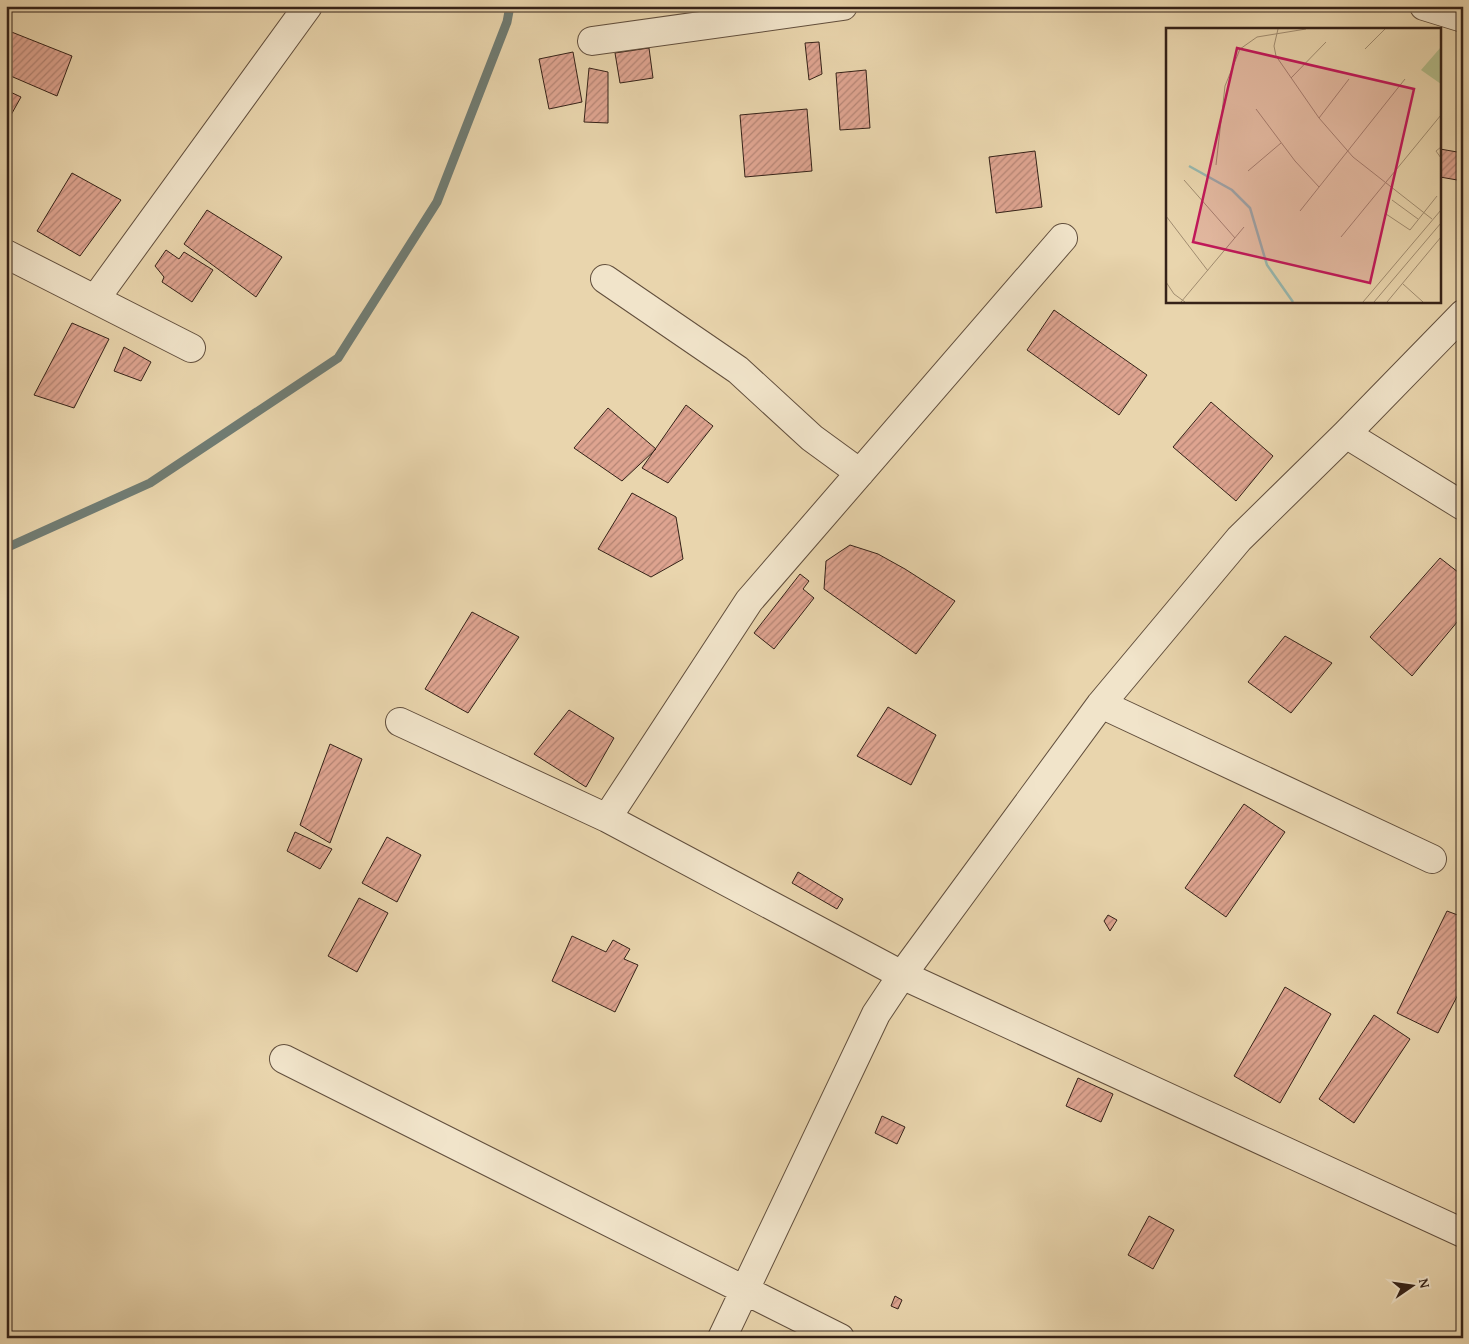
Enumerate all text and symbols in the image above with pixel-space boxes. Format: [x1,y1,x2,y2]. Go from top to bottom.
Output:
inset map [1166,28,1442,302]
north arrow [1386,1262,1436,1312]
text: N [1414,1276,1436,1291]

